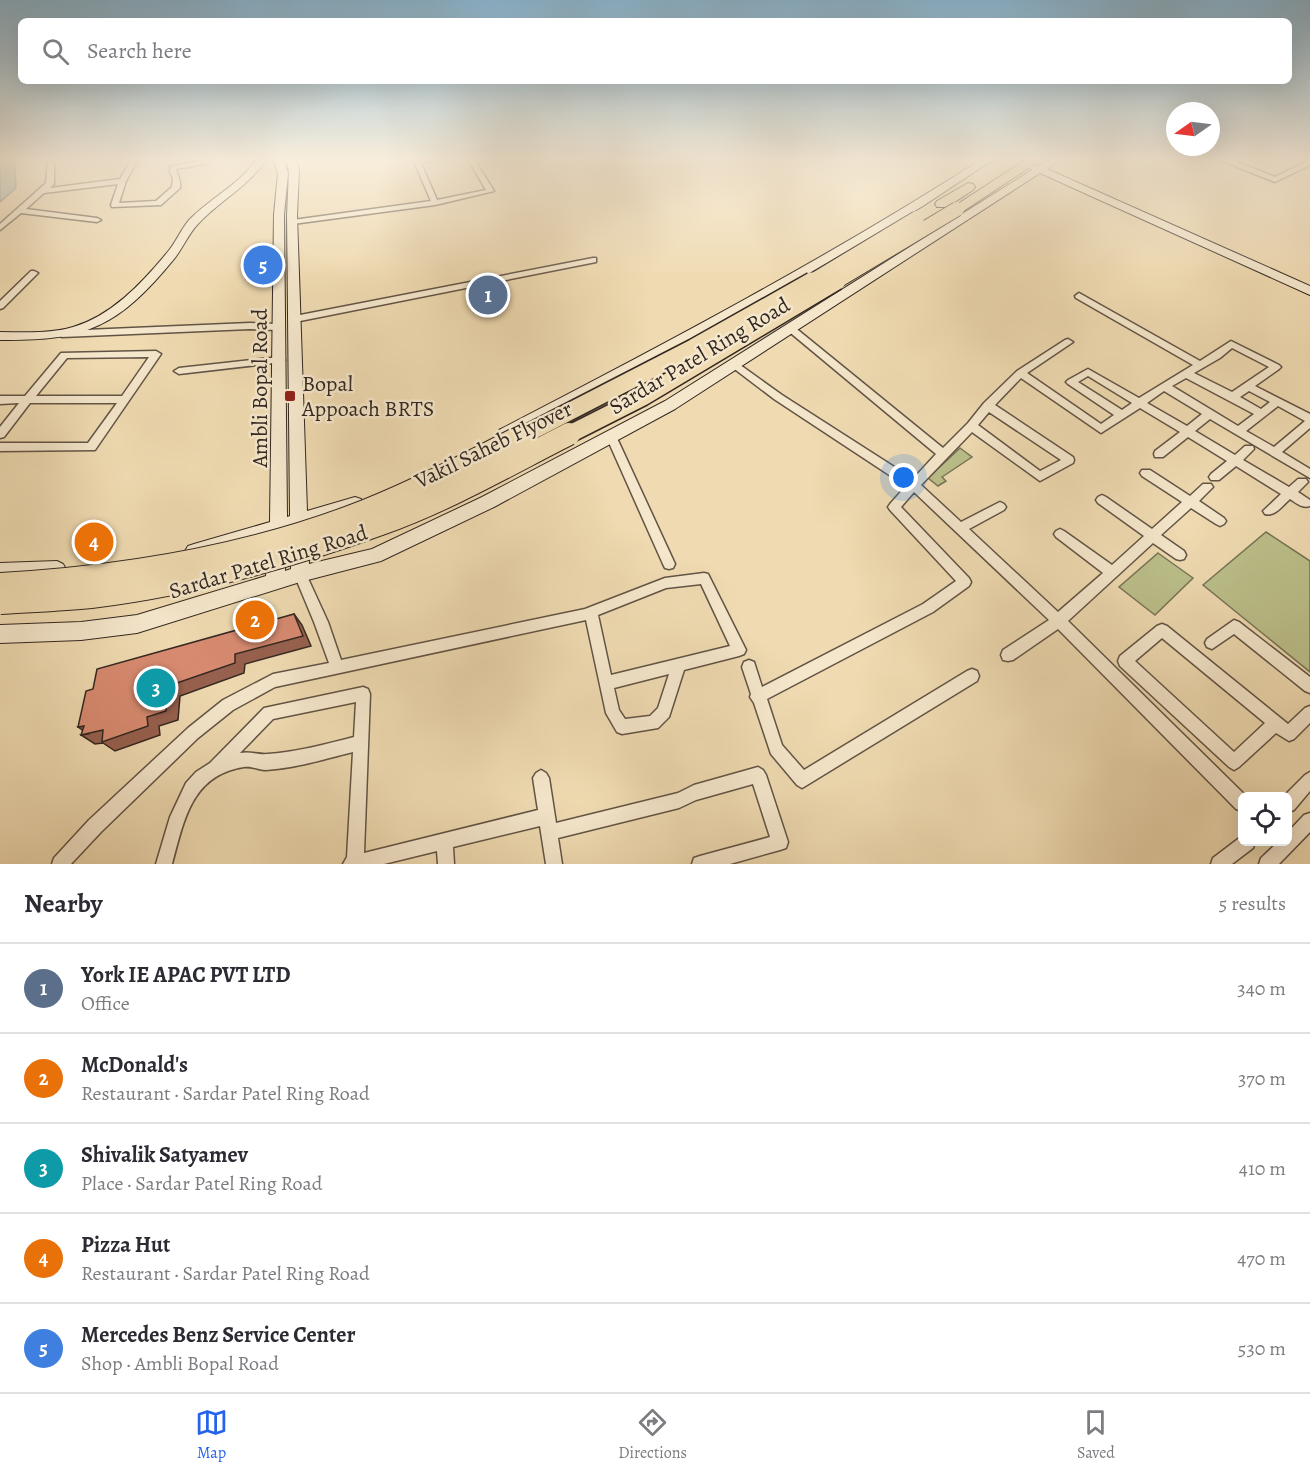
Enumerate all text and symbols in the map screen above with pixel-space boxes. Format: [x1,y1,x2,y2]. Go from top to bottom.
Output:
search box [18,18,1292,84]
icon: search [39,35,72,68]
text: Search here [87,36,192,66]
north arrow [1166,102,1220,156]
pin: 5 [244,242,282,288]
pin: 1 [468,272,508,318]
street label: Sardar Patel Ring Road [604,290,796,422]
street label: Ambli Bopal Road [245,308,275,469]
place label: Bopal Appoach BRTS [301,369,435,424]
marker: Bopal Appoach BRTS [283,389,297,403]
street label: Vakil Saheb Flyover [409,394,577,496]
your location [889,463,918,492]
street label: Sardar Patel Ring Road [165,517,371,606]
pin: 4 [74,520,113,564]
pin: 2 [236,598,274,642]
pin: 3 [136,666,176,710]
map controls [1238,792,1292,846]
button: locate [1238,792,1292,846]
text: Nearby [24,886,103,921]
text: 5 results [1219,890,1286,917]
text: York IE APAC PVT LTD [81,960,291,990]
text: 1 [40,975,47,1002]
text: 340 m [1237,975,1286,1002]
text: Office [81,990,130,1017]
text: McDonald's [81,1050,188,1080]
text: 2 [39,1065,48,1092]
text: 370 m [1238,1065,1286,1092]
text: Restaurant · Sardar Patel Ring Road [81,1080,370,1107]
text: Shivalik Satyamev [81,1140,248,1170]
text: 3 [39,1155,48,1182]
text: 410 m [1239,1155,1286,1182]
text: Place · Sardar Patel Ring Road [81,1170,322,1197]
text: Pizza Hut [81,1230,170,1260]
text: 4 [39,1245,48,1272]
text: 470 m [1237,1245,1286,1272]
text: Restaurant · Sardar Patel Ring Road [81,1260,370,1287]
text: Mercedes Benz Service Center [81,1320,355,1350]
text: 5 [39,1335,48,1362]
text: 530 m [1238,1335,1286,1362]
text: Shop · Ambli Bopal Road [81,1350,279,1377]
tab: Map [195,1406,228,1464]
tab: Directions [618,1406,687,1464]
tab: Saved [1077,1406,1115,1464]

